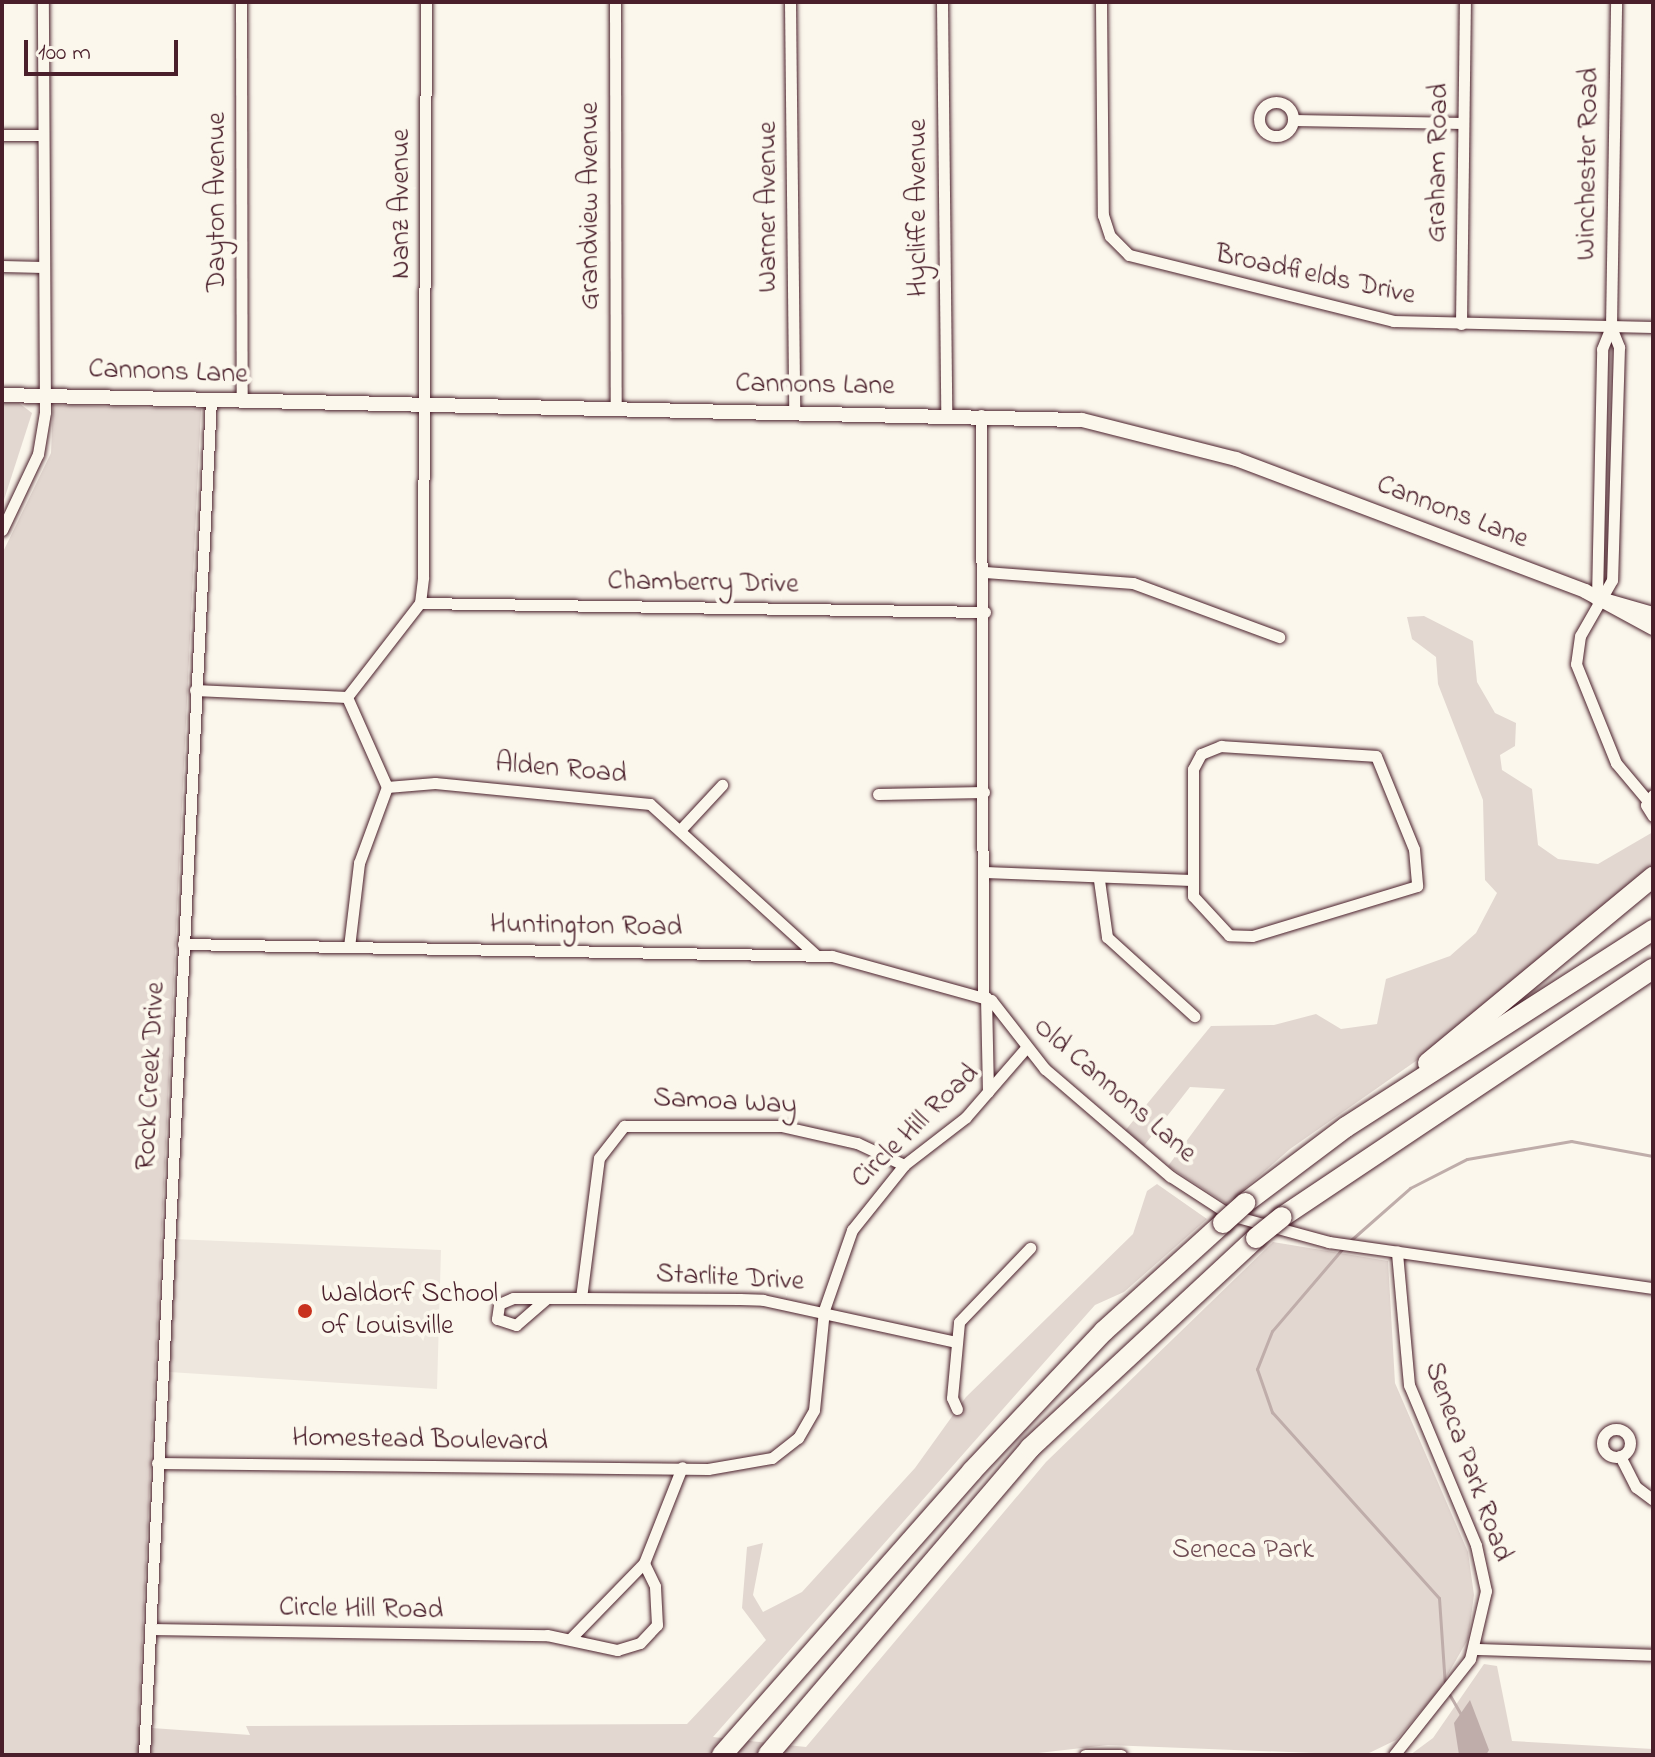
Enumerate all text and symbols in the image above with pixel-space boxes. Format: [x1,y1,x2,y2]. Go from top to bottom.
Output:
scale bar [28,24,182,74]
text: 100 m [38,36,91,71]
street label: Winchester Road [1571,67,1607,261]
street label: Graham Road [1421,83,1457,243]
street label: Grandview Avenue [574,102,608,310]
street label: Dayton Avenue [201,112,235,292]
street label: Hycliffe Avenue [902,119,936,297]
street label: Warner Avenue [752,121,786,293]
street label: Nanz Avenue [385,129,419,279]
street label: Broadfields Drive [1212,238,1418,314]
street label: Cannons Lane [88,353,248,393]
street label: Cannons Lane [735,368,895,404]
street label: Cannons Lane [1372,469,1532,557]
street label: Chamberry Drive [607,566,799,602]
street label: Alden Road [494,748,628,792]
street label: Huntington Road [489,909,683,945]
street label: Rock Creek Drive [130,981,174,1171]
street label: Old Cannons Lane [1025,1011,1203,1171]
street label: Circle Hill Road [845,1058,987,1196]
street label: Samoa Way [652,1082,798,1124]
street label: Starlite Drive [655,1258,805,1300]
place label: Waldorf School of Louisville [321,1278,498,1344]
marker: Waldorf School of Louisville [296,1302,314,1320]
street label: Seneca Park Road [1415,1358,1519,1566]
street label: Homestead Boulevard [292,1422,548,1460]
park label: Seneca Park [1172,1534,1314,1568]
street label: Circle Hill Road [279,1592,443,1628]

